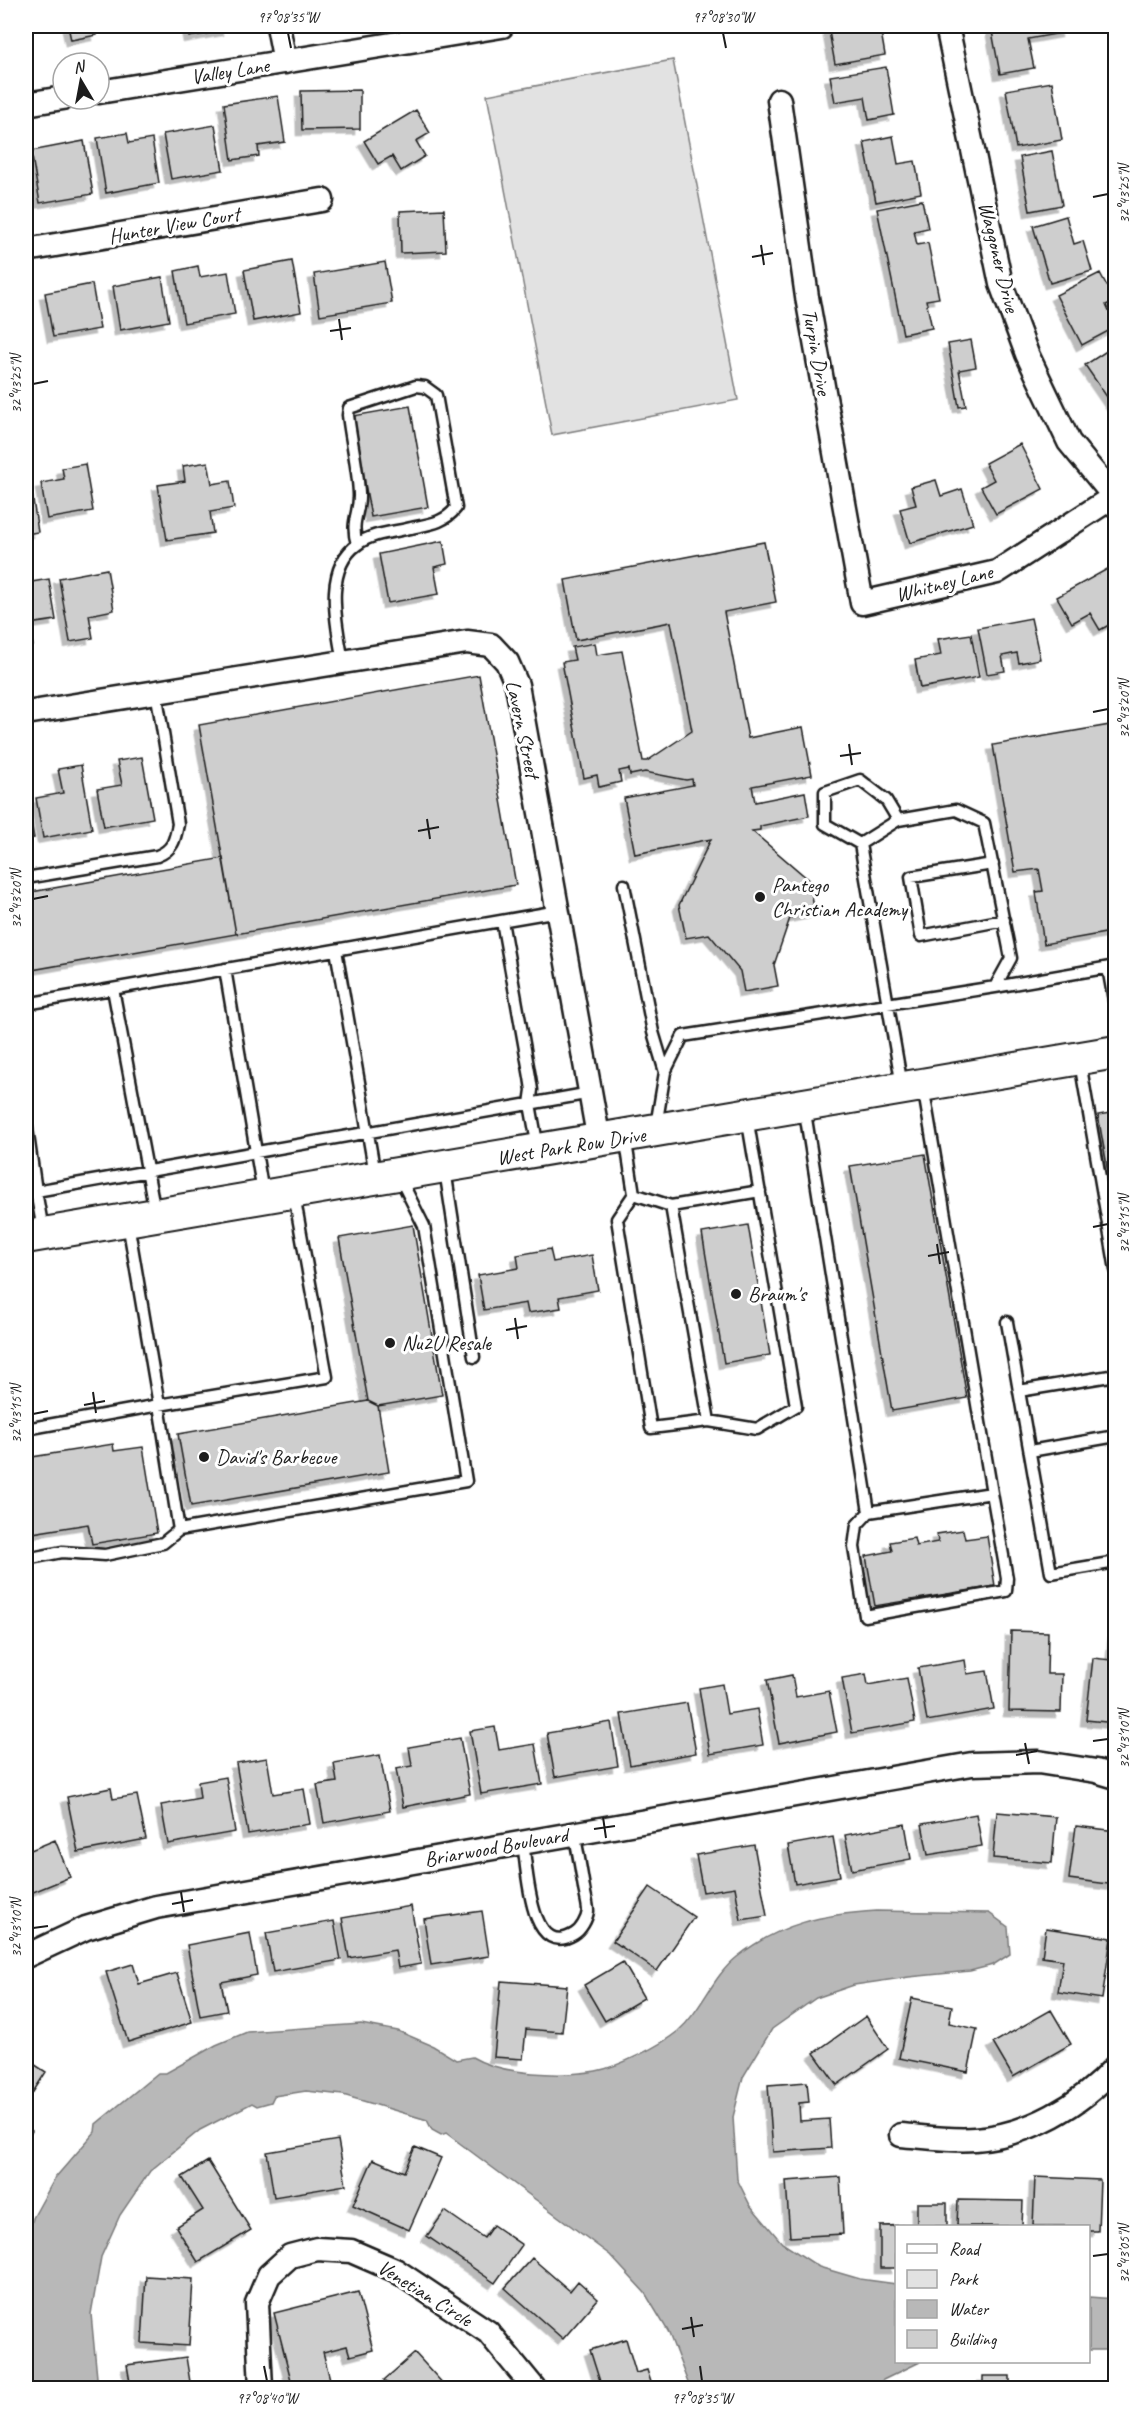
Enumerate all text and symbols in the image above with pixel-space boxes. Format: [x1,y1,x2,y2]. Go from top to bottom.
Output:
text: 97°08'35"W [258,8,322,27]
text: 97°08'30"W [693,8,757,27]
north arrow [51,51,111,111]
street label: Valley Lane [189,52,273,90]
text: N [72,56,88,78]
text: 32°43'25"N [1115,161,1134,224]
street label: Waggoner Drive [973,199,1026,316]
street label: Hunter View Court [107,200,244,249]
street label: Turpin Drive [797,307,838,399]
text: 32°43'25"N [7,351,26,414]
street label: Whitney Lane [893,558,997,608]
text: 32°43'20"N [1115,676,1134,739]
street label: Lavern Street [500,678,547,783]
text: 32°43'20"N [7,866,26,929]
place label: Pantego Christian Academy [772,872,909,922]
marker: Pantego Christian Academy [753,890,767,904]
street label: West Park Row Drive [495,1121,648,1171]
text: 32°43'15"N [1115,1191,1134,1254]
place label: Braum's [748,1281,808,1307]
marker: Braum's [729,1287,743,1301]
place label: Nu2U Resale [402,1330,492,1356]
marker: Nu2U Resale [383,1336,397,1350]
text: 32°43'15"N [7,1381,26,1444]
place label: David's Barbecue [216,1444,339,1470]
marker: David's Barbecue [197,1450,211,1464]
text: 32°43'10"N [1115,1706,1134,1769]
street label: Briarwood Boulevard [422,1821,573,1872]
text: 32°43'10"N [7,1895,26,1958]
text: 32°43'05"N [1115,2221,1134,2284]
legend [895,2225,1090,2363]
text: Road [949,2238,982,2260]
street label: Venetian Circle [373,2254,478,2333]
text: Park [949,2268,979,2290]
text: Water [949,2298,990,2320]
text: Building [949,2328,998,2350]
text: 97°08'40"W [237,2389,301,2408]
text: 97°08'35"W [672,2389,736,2408]

